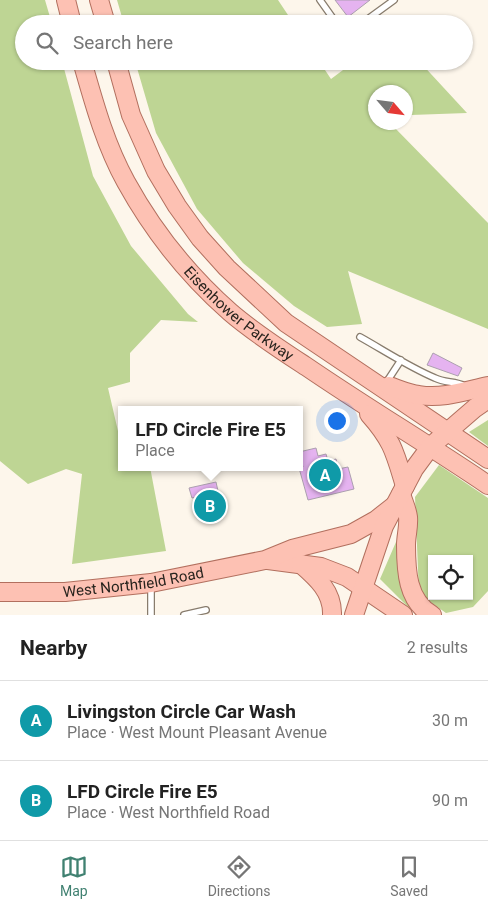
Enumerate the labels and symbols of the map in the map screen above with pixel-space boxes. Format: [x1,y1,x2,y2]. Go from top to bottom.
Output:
north arrow [368,85,413,130]
street label: Eisenhower Parkway [180,263,297,365]
your location [324,408,350,434]
pin: A [309,456,341,494]
pin: B [194,487,226,525]
street label: West Northfield Road [62,564,205,601]

